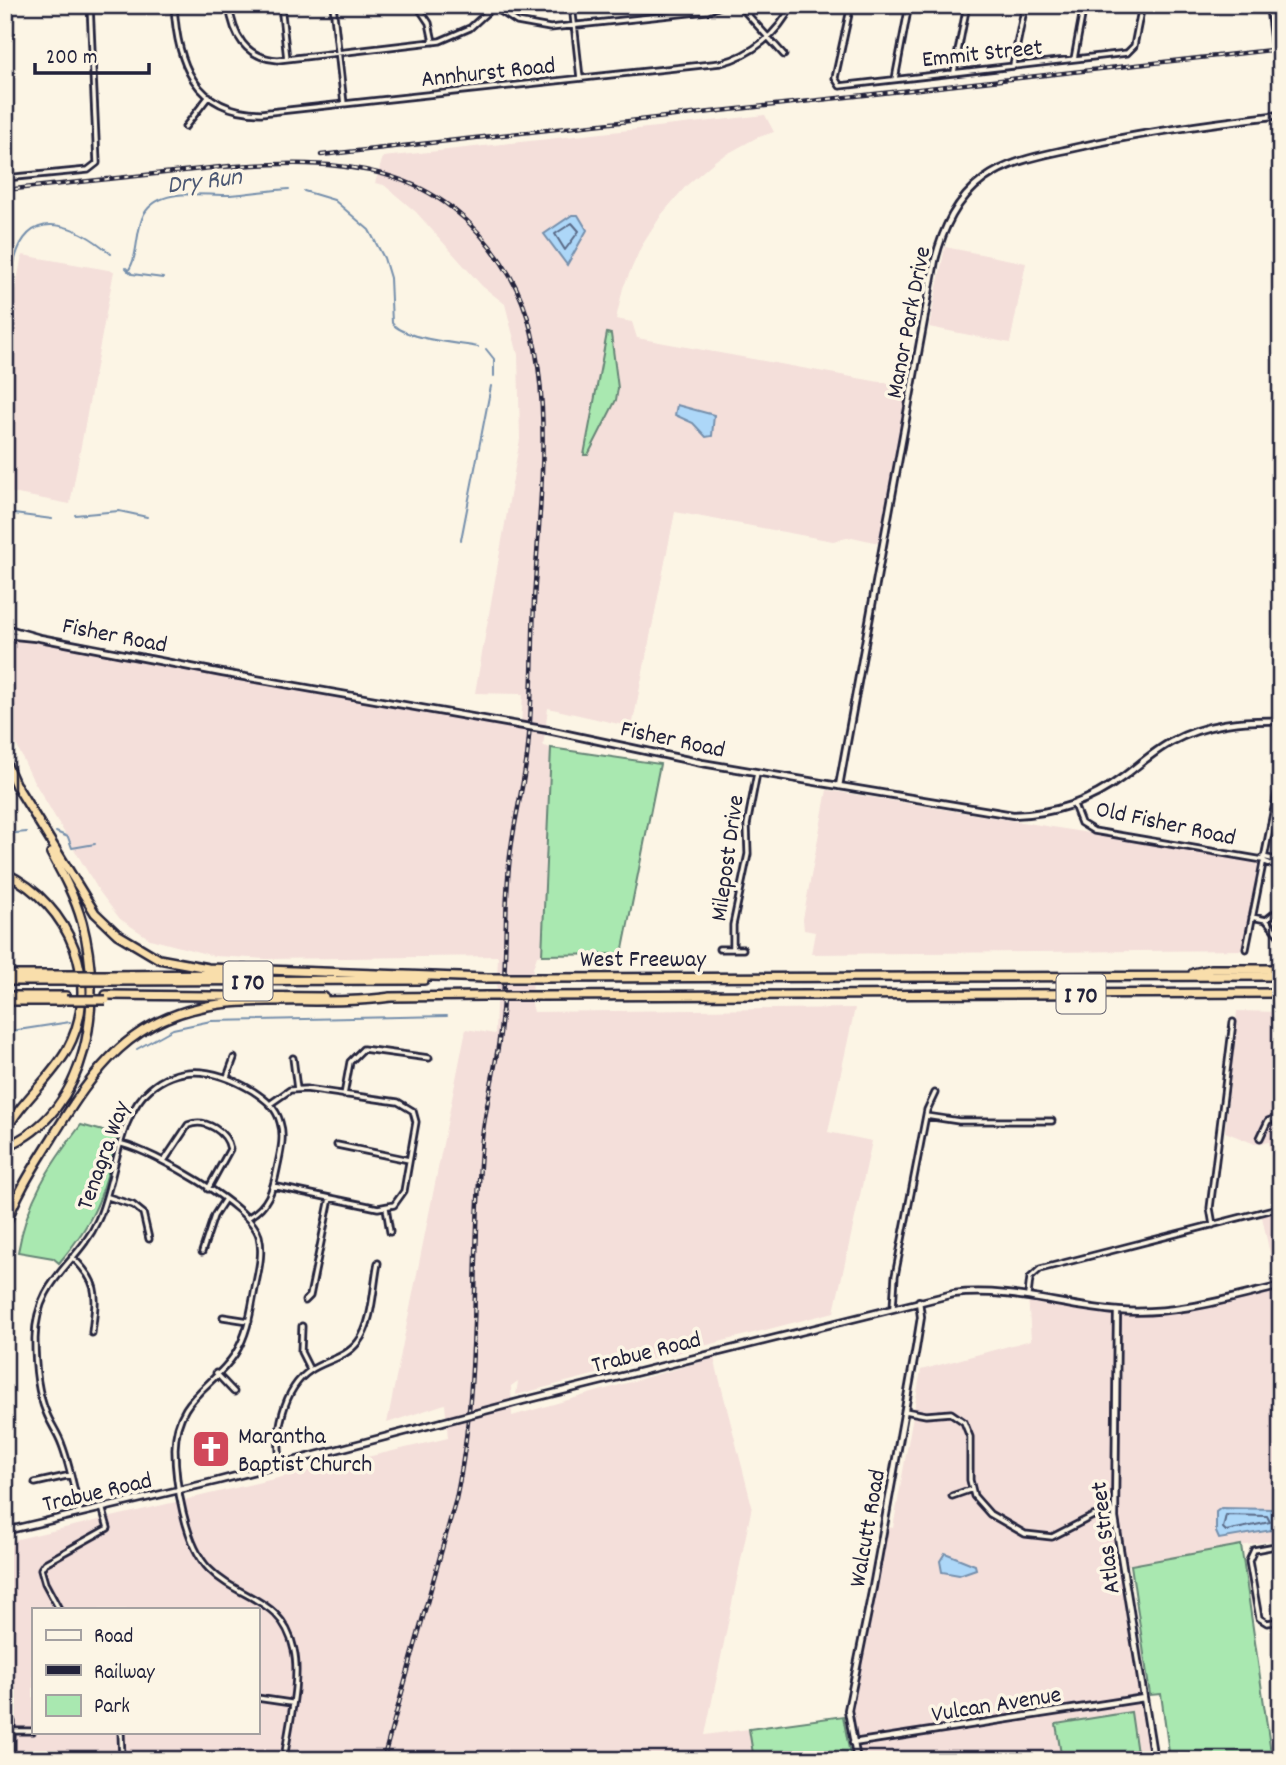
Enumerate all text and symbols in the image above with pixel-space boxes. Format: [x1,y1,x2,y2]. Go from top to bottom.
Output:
scale bar [35,32,149,76]
street label: Emmit Street [920,32,1044,78]
text: 200 m [46,44,97,74]
street label: Annhurst Road [419,50,557,98]
water label: Dry Run [165,159,245,205]
street label: Manor Park Drive [879,244,941,401]
street label: Fisher Road [59,610,170,664]
street label: Fisher Road [617,713,728,769]
street label: Milepost Drive [703,793,755,924]
street label: Old Fisher Road [1092,794,1238,856]
street label: West Freeway [580,944,707,978]
road number: I 70 [224,962,272,1000]
road number: I 70 [1056,974,1106,1014]
street label: Tenagra Way [69,1096,141,1215]
street label: Trabue Road [589,1324,705,1384]
place label: Marantha Baptist Church [238,1421,372,1483]
church icon: Marantha Baptist Church [190,1428,232,1470]
street label: Trabue Road [40,1465,156,1523]
street label: Walcutt Road [842,1467,896,1590]
street label: Atlas Street [1083,1479,1131,1596]
legend [32,1608,259,1734]
text: Road [94,1623,133,1653]
text: Railway [94,1659,155,1689]
street label: Vulcan Avenue [929,1679,1064,1733]
text: Park [94,1693,130,1723]

